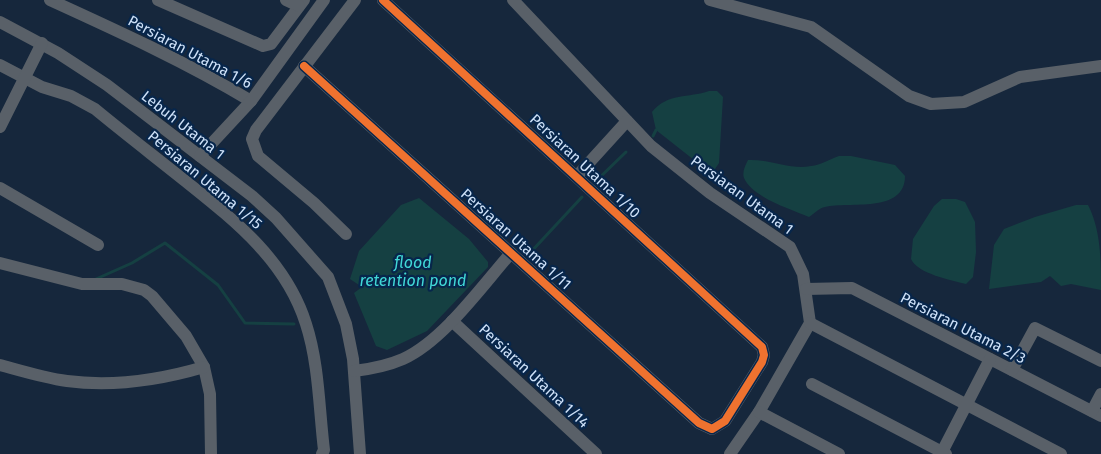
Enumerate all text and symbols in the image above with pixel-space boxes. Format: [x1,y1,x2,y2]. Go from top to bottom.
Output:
street label: Persiaran Utama 1/6 [125,12,255,92]
street label: Lebuh Utama 1 [138,87,228,163]
street label: Persiaran Utama 1/10 [526,110,644,222]
street label: Persiaran Utama 1/15 [144,127,266,233]
street label: Persiaran Utama 1 [687,152,797,238]
street label: Persiaran Utama 1/11 [457,185,575,293]
water label: flood retention pond [360,253,466,290]
street label: Persiaran Utama 2/3 [897,289,1029,367]
street label: Persiaran Utama 1/14 [475,320,593,432]

